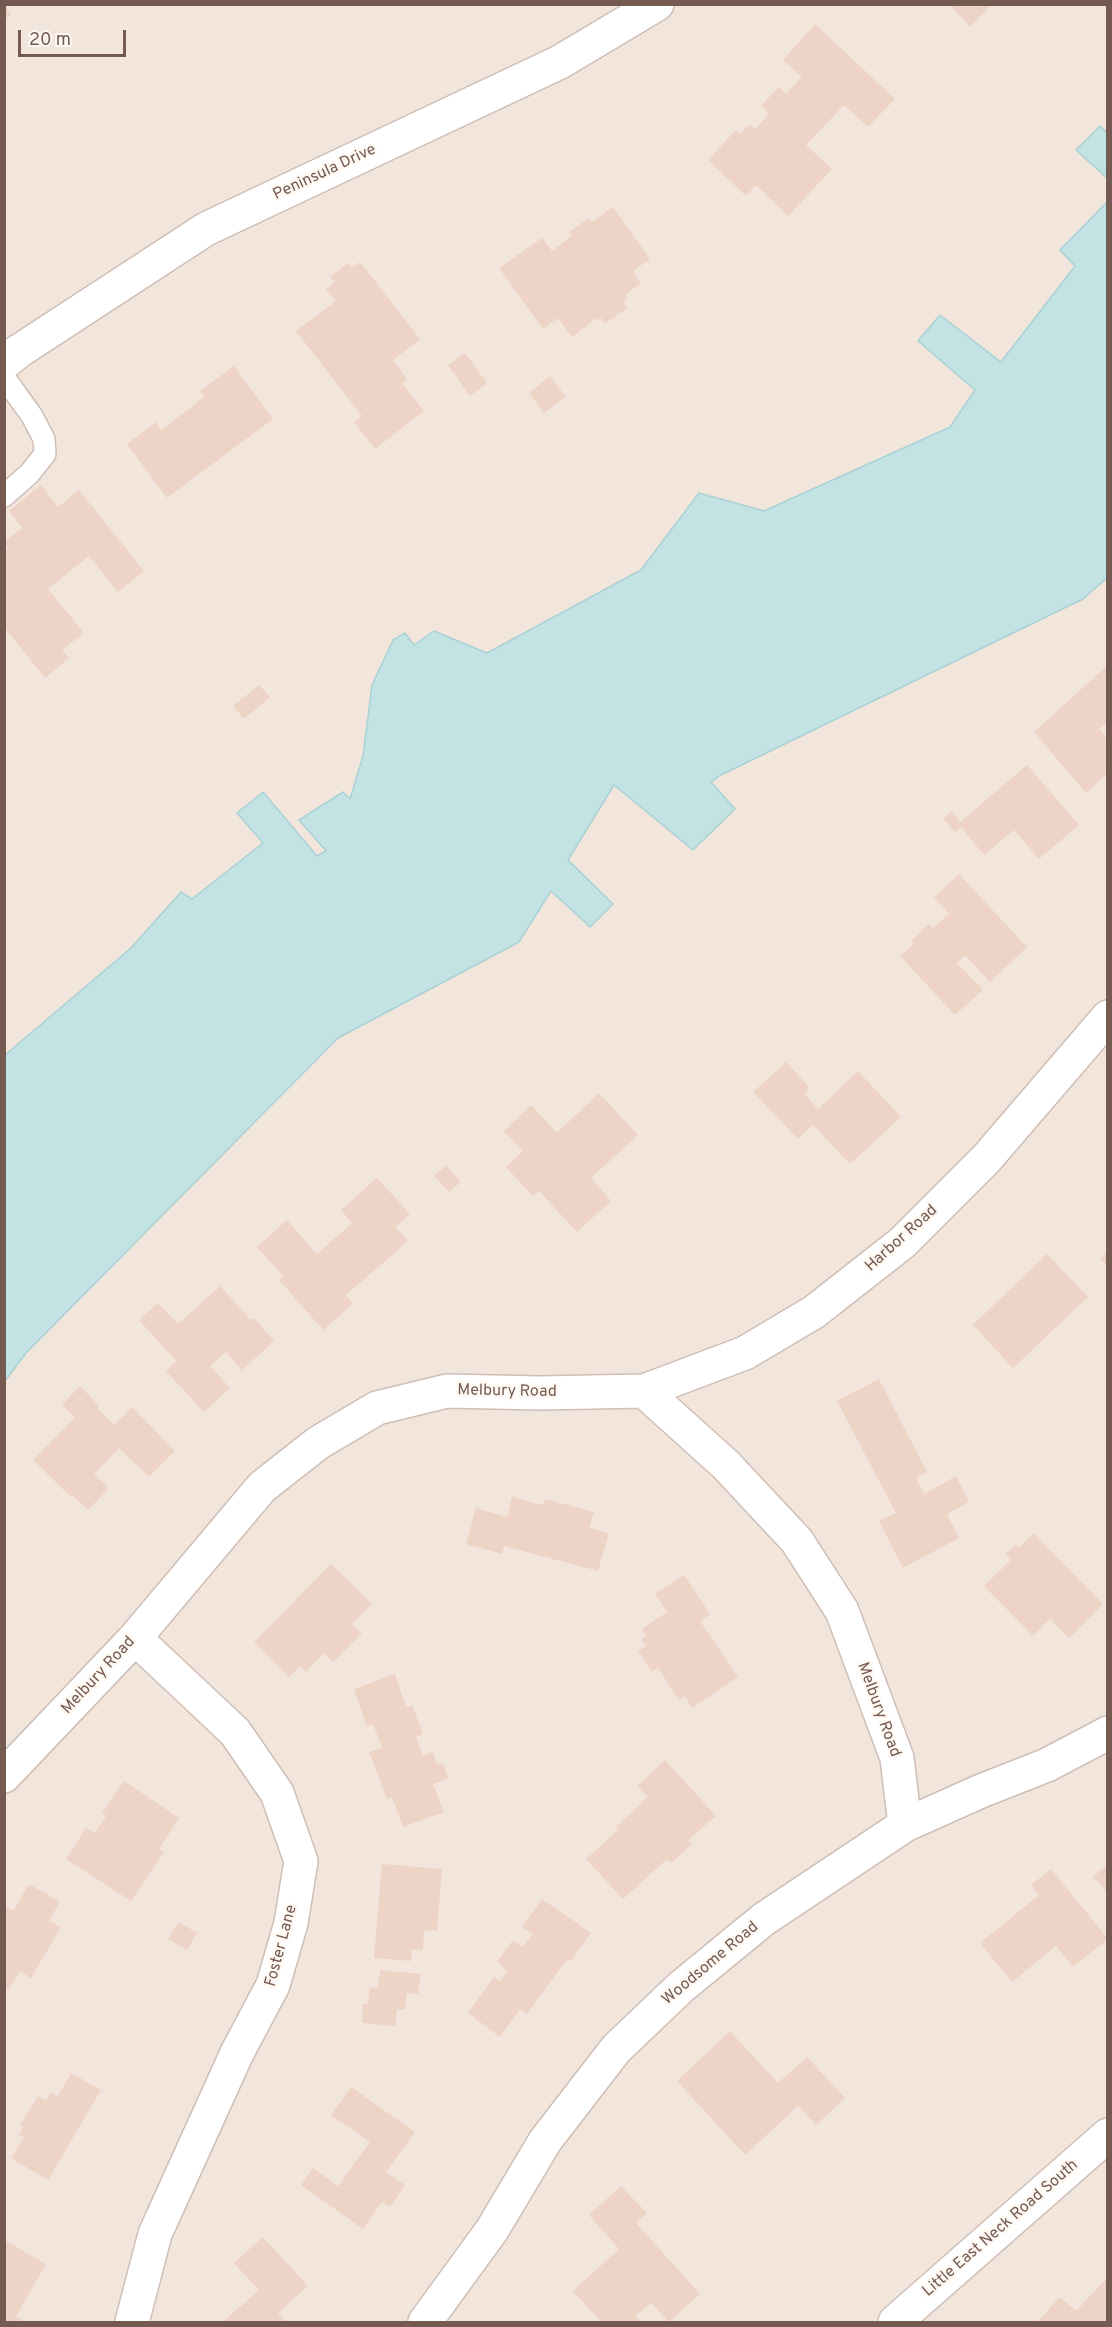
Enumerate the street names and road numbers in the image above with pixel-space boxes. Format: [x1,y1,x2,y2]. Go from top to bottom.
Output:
street label: Peninsula Drive [270,141,380,205]
street label: Harbor Road [862,1202,942,1276]
street label: Melbury Road [457,1382,557,1402]
street label: Melbury Road [58,1633,140,1719]
street label: Melbury Road [852,1660,904,1760]
street label: Foster Lane [262,1903,302,1989]
street label: Woodsome Road [659,1918,763,2010]
street label: Little East Neck Road South [919,2156,1083,2302]

